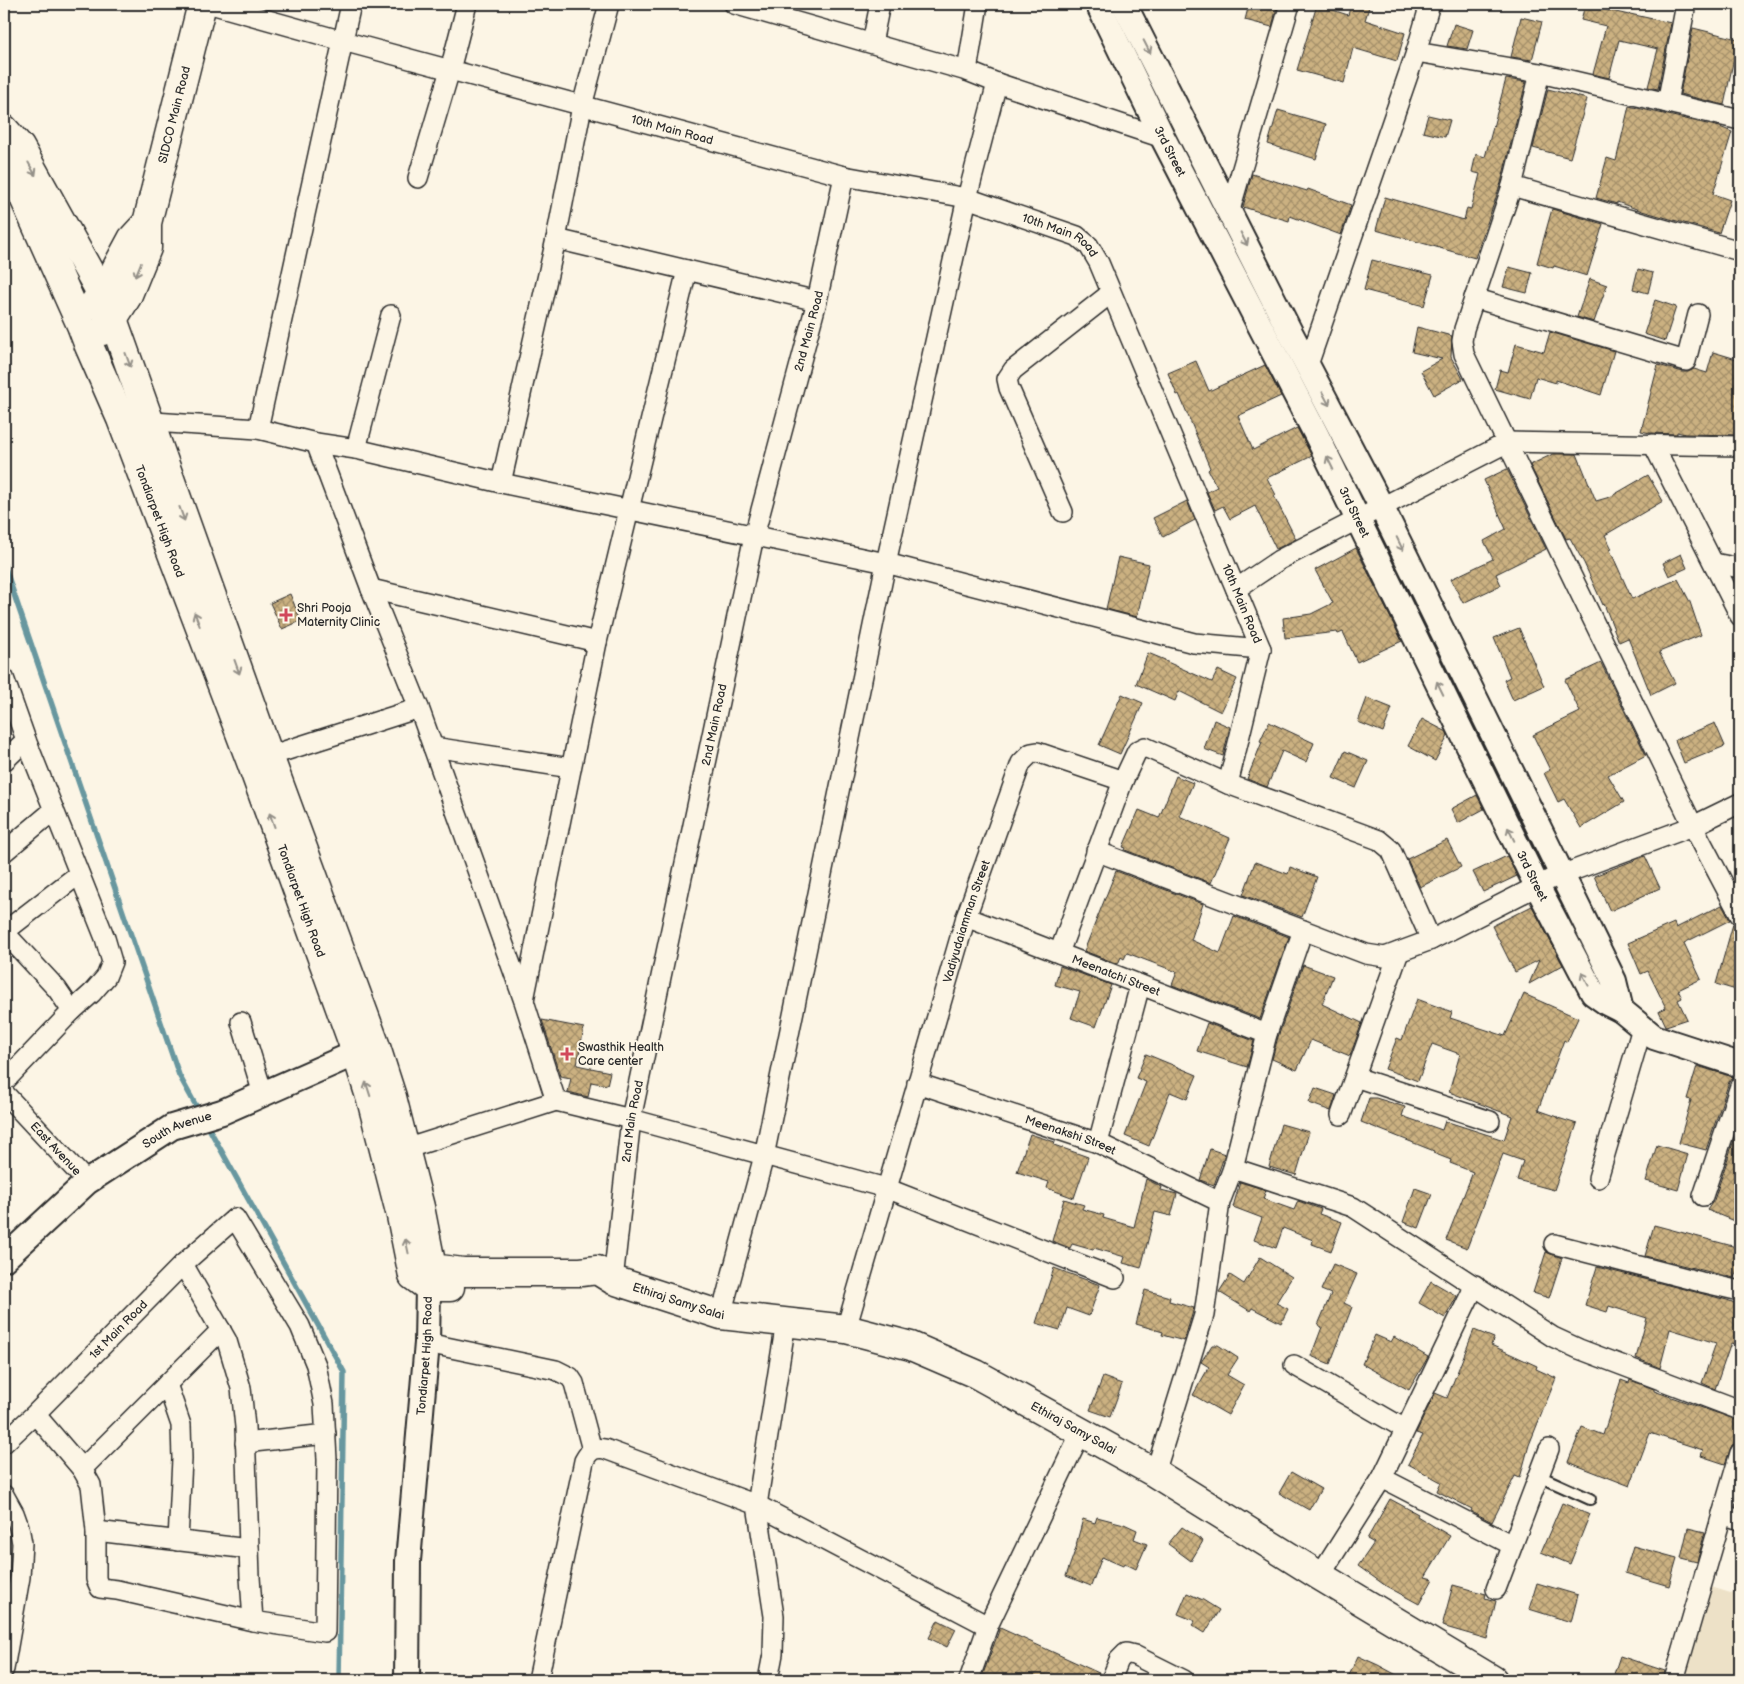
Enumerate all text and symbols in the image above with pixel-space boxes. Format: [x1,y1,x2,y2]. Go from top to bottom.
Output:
one-way arrow [1143,39,1152,54]
street label: SIDCO Main Road [155,65,194,165]
street label: 10th Main Road [629,112,715,148]
street label: 3rd Street [1151,124,1189,179]
one-way arrow [27,161,37,175]
street label: 10th Main Road [1020,211,1101,260]
one-way arrow [1240,231,1249,246]
one-way arrow [133,262,142,278]
street label: 2nd Main Road [791,289,827,373]
one-way arrow [124,352,133,368]
one-way arrow [1322,391,1331,406]
one-way arrow [1325,456,1335,471]
street label: Tondiarpet High Road [131,463,187,580]
street label: 3rd Street [1335,485,1373,540]
one-way arrow [178,505,187,521]
one-way arrow [1395,536,1405,551]
street label: 10th Main Road [1218,562,1265,646]
place label: Shri Pooja Maternity Clinic [297,601,380,630]
marker: Shri Pooja Maternity Clinic [279,608,293,622]
one-way arrow [192,612,201,627]
one-way arrow [233,658,242,674]
one-way arrow [1435,681,1444,696]
street label: 2nd Main Road [699,682,731,767]
one-way arrow [267,813,276,828]
one-way arrow [1506,827,1516,842]
street label: Tondiarpet High Road [273,842,328,959]
street label: 3rd Street [1513,848,1551,904]
street label: Vadiyudaiamman Street [940,858,994,985]
street label: Meenatchi Street [1070,952,1162,1000]
one-way arrow [1580,972,1589,987]
place label: Swasthik Health Care center [578,1040,664,1069]
marker: Swasthik Health Care center [560,1047,574,1061]
street label: 2nd Main Road [619,1079,647,1163]
one-way arrow [362,1081,372,1097]
street label: South Avenue [140,1109,213,1152]
street label: Meenakshi Street [1023,1112,1118,1159]
street label: East Avenue [27,1119,84,1179]
one-way arrow [402,1239,411,1255]
street label: Ethiraj Samy Salai [630,1280,725,1323]
street label: Tondiarpet High Road [414,1296,436,1416]
street label: 1st Main Road [86,1297,151,1362]
street label: Ethiraj Samy Salai [1028,1399,1119,1458]

